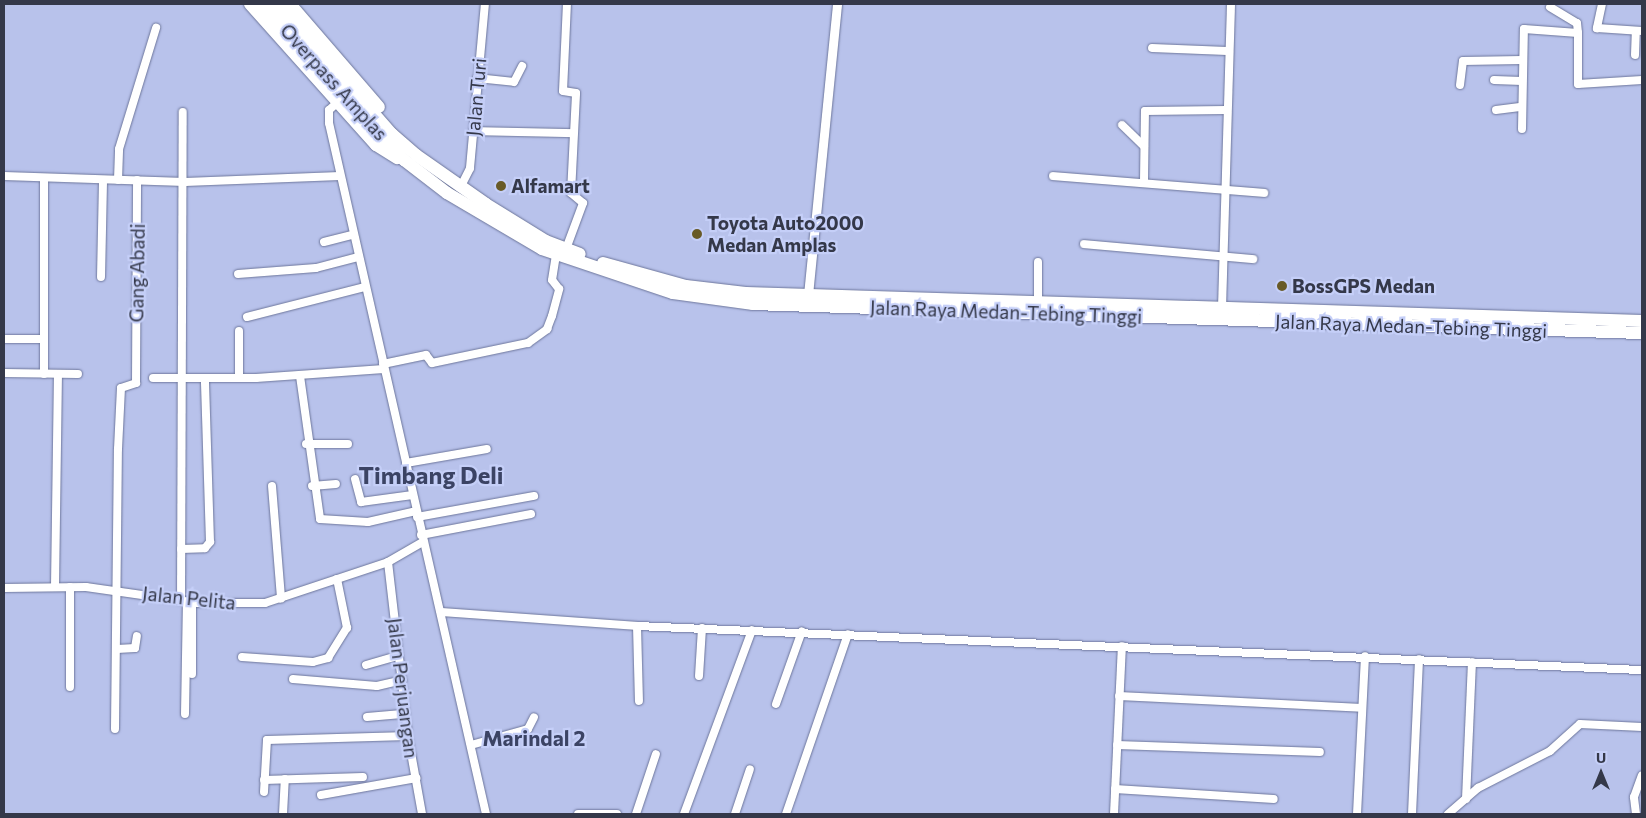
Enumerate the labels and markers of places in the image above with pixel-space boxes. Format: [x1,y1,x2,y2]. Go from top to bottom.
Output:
place label: Alfamart [511,175,590,197]
marker: Alfamart [495,180,507,192]
place label: Toyota Auto2000 Medan Amplas [707,212,864,256]
marker: Toyota Auto2000 Medan Amplas [691,228,703,240]
place label: BossGPS Medan [1292,275,1435,297]
marker: BossGPS Medan [1276,280,1288,292]

